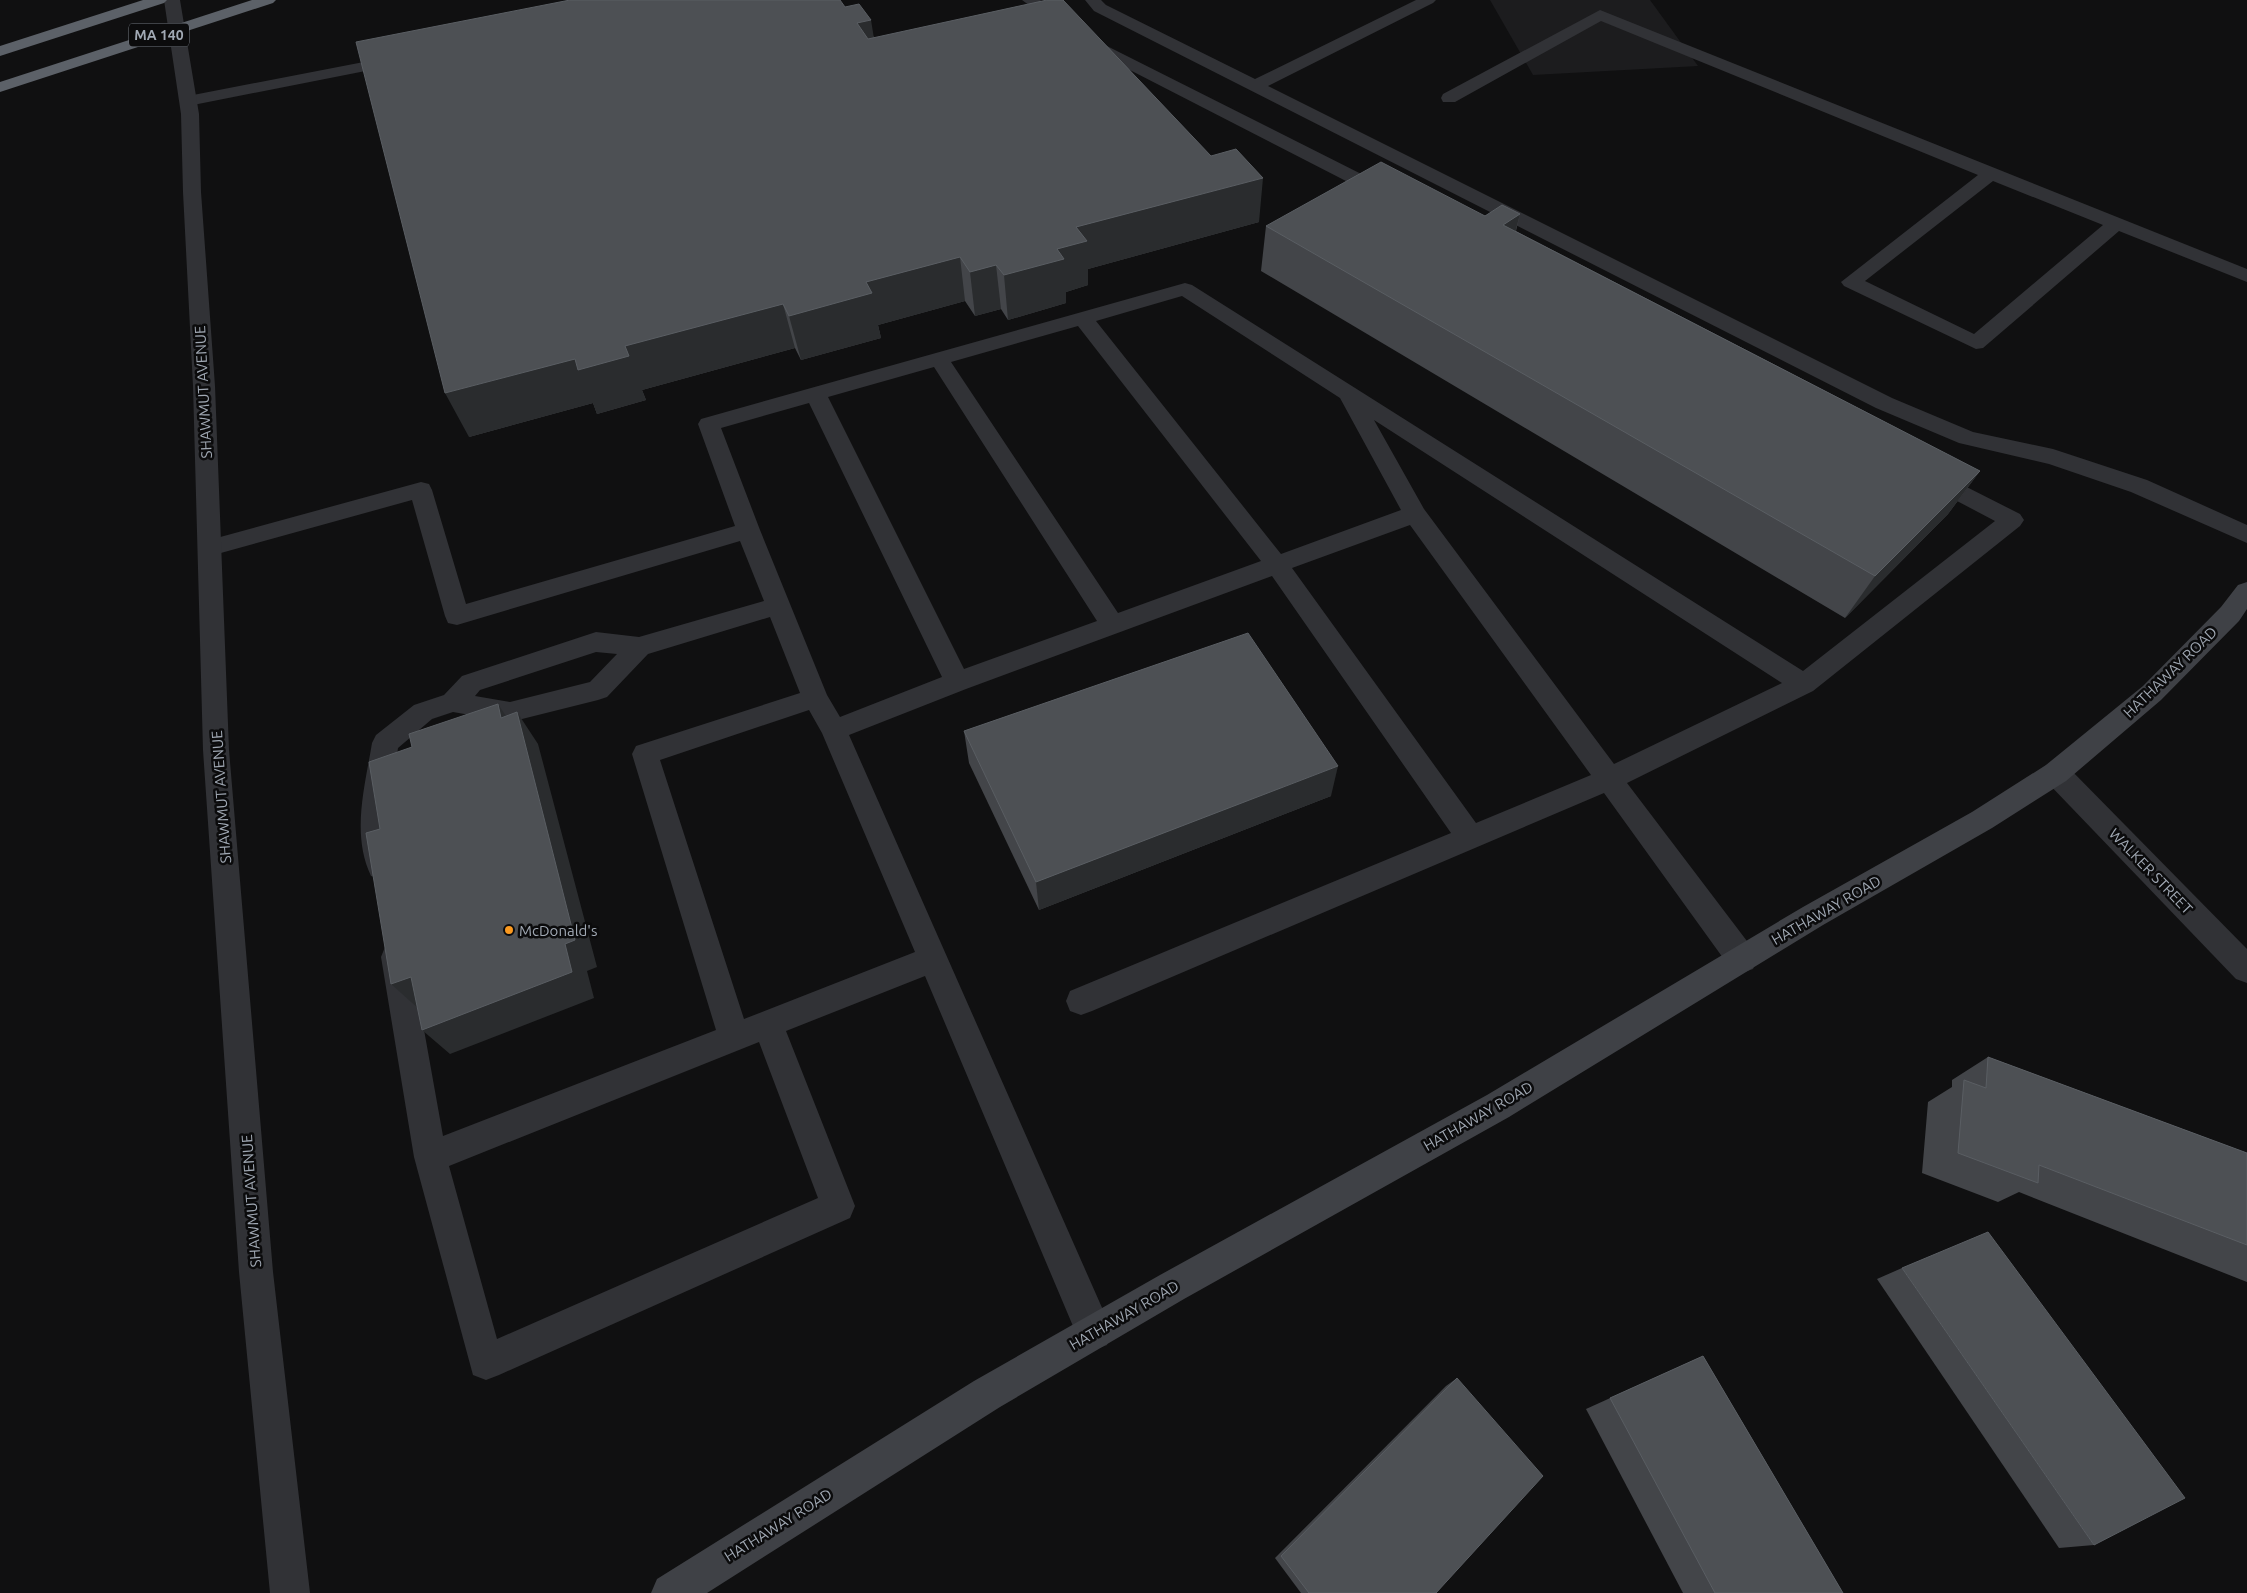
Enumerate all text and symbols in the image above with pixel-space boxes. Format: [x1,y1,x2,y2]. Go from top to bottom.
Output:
road number: MA 140 [129,24,189,46]
street label: SHAWMUT AVENUE [191,325,215,459]
street label: HATHAWAY ROAD [2120,623,2220,721]
street label: SHAWMUT AVENUE [208,730,234,864]
street label: WALKER STREET [2106,825,2197,918]
street label: HATHAWAY ROAD [1768,872,1884,948]
place label: McDonald's [519,922,597,939]
marker: McDonald's [503,924,515,936]
street label: HATHAWAY ROAD [1420,1078,1536,1154]
street label: SHAWMUT AVENUE [238,1134,264,1268]
street label: HATHAWAY ROAD [1066,1277,1182,1353]
street label: HATHAWAY ROAD [721,1485,835,1565]

